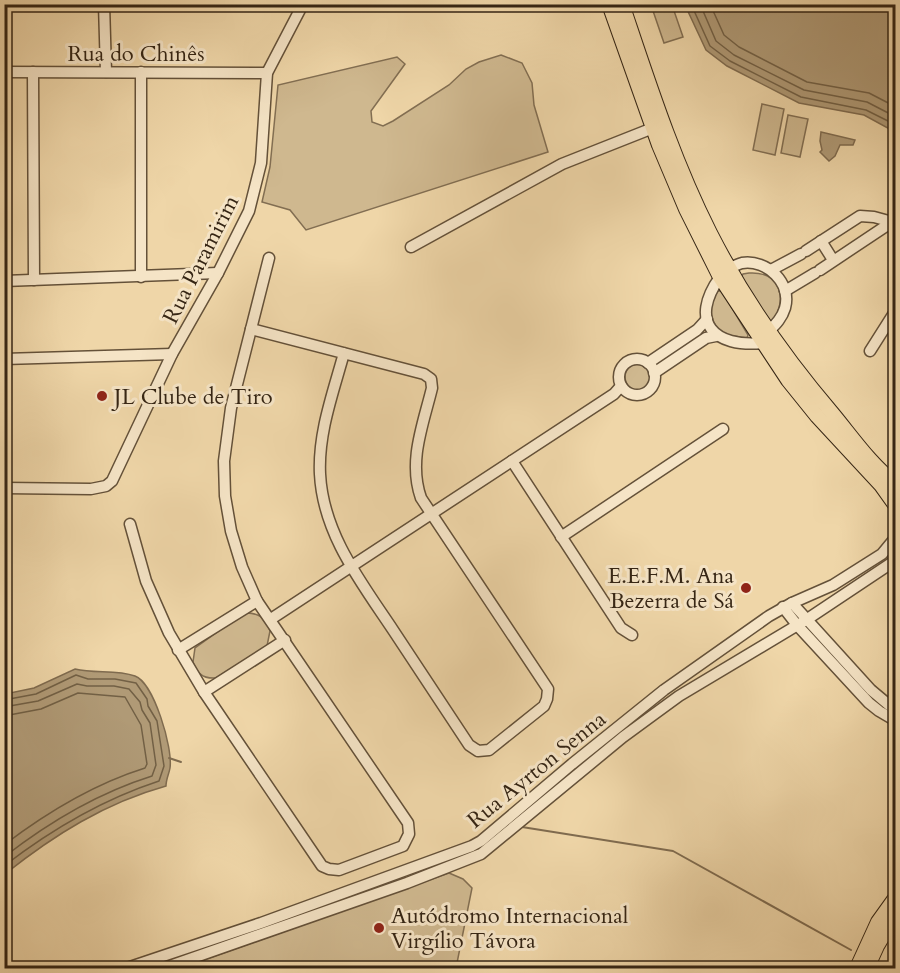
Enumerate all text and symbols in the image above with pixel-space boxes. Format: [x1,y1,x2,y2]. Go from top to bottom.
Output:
street label: Rua do Chinês [67,39,205,69]
street label: Rua Paramirim [156,190,246,329]
place label: JL Clube de Tiro [111,382,273,412]
marker: JL Clube de Tiro [95,389,109,403]
place label: E.E.F.M. Ana Bezerra de Sá [608,561,734,616]
marker: E.E.F.M. Ana Bezerra de Sá [739,581,753,595]
street label: Rua Ayrton Senna [461,704,613,835]
place label: Autódromo Internacional Virgílio Távora [391,901,629,956]
marker: Autódromo Internacional Virgílio Távora [372,921,386,935]

